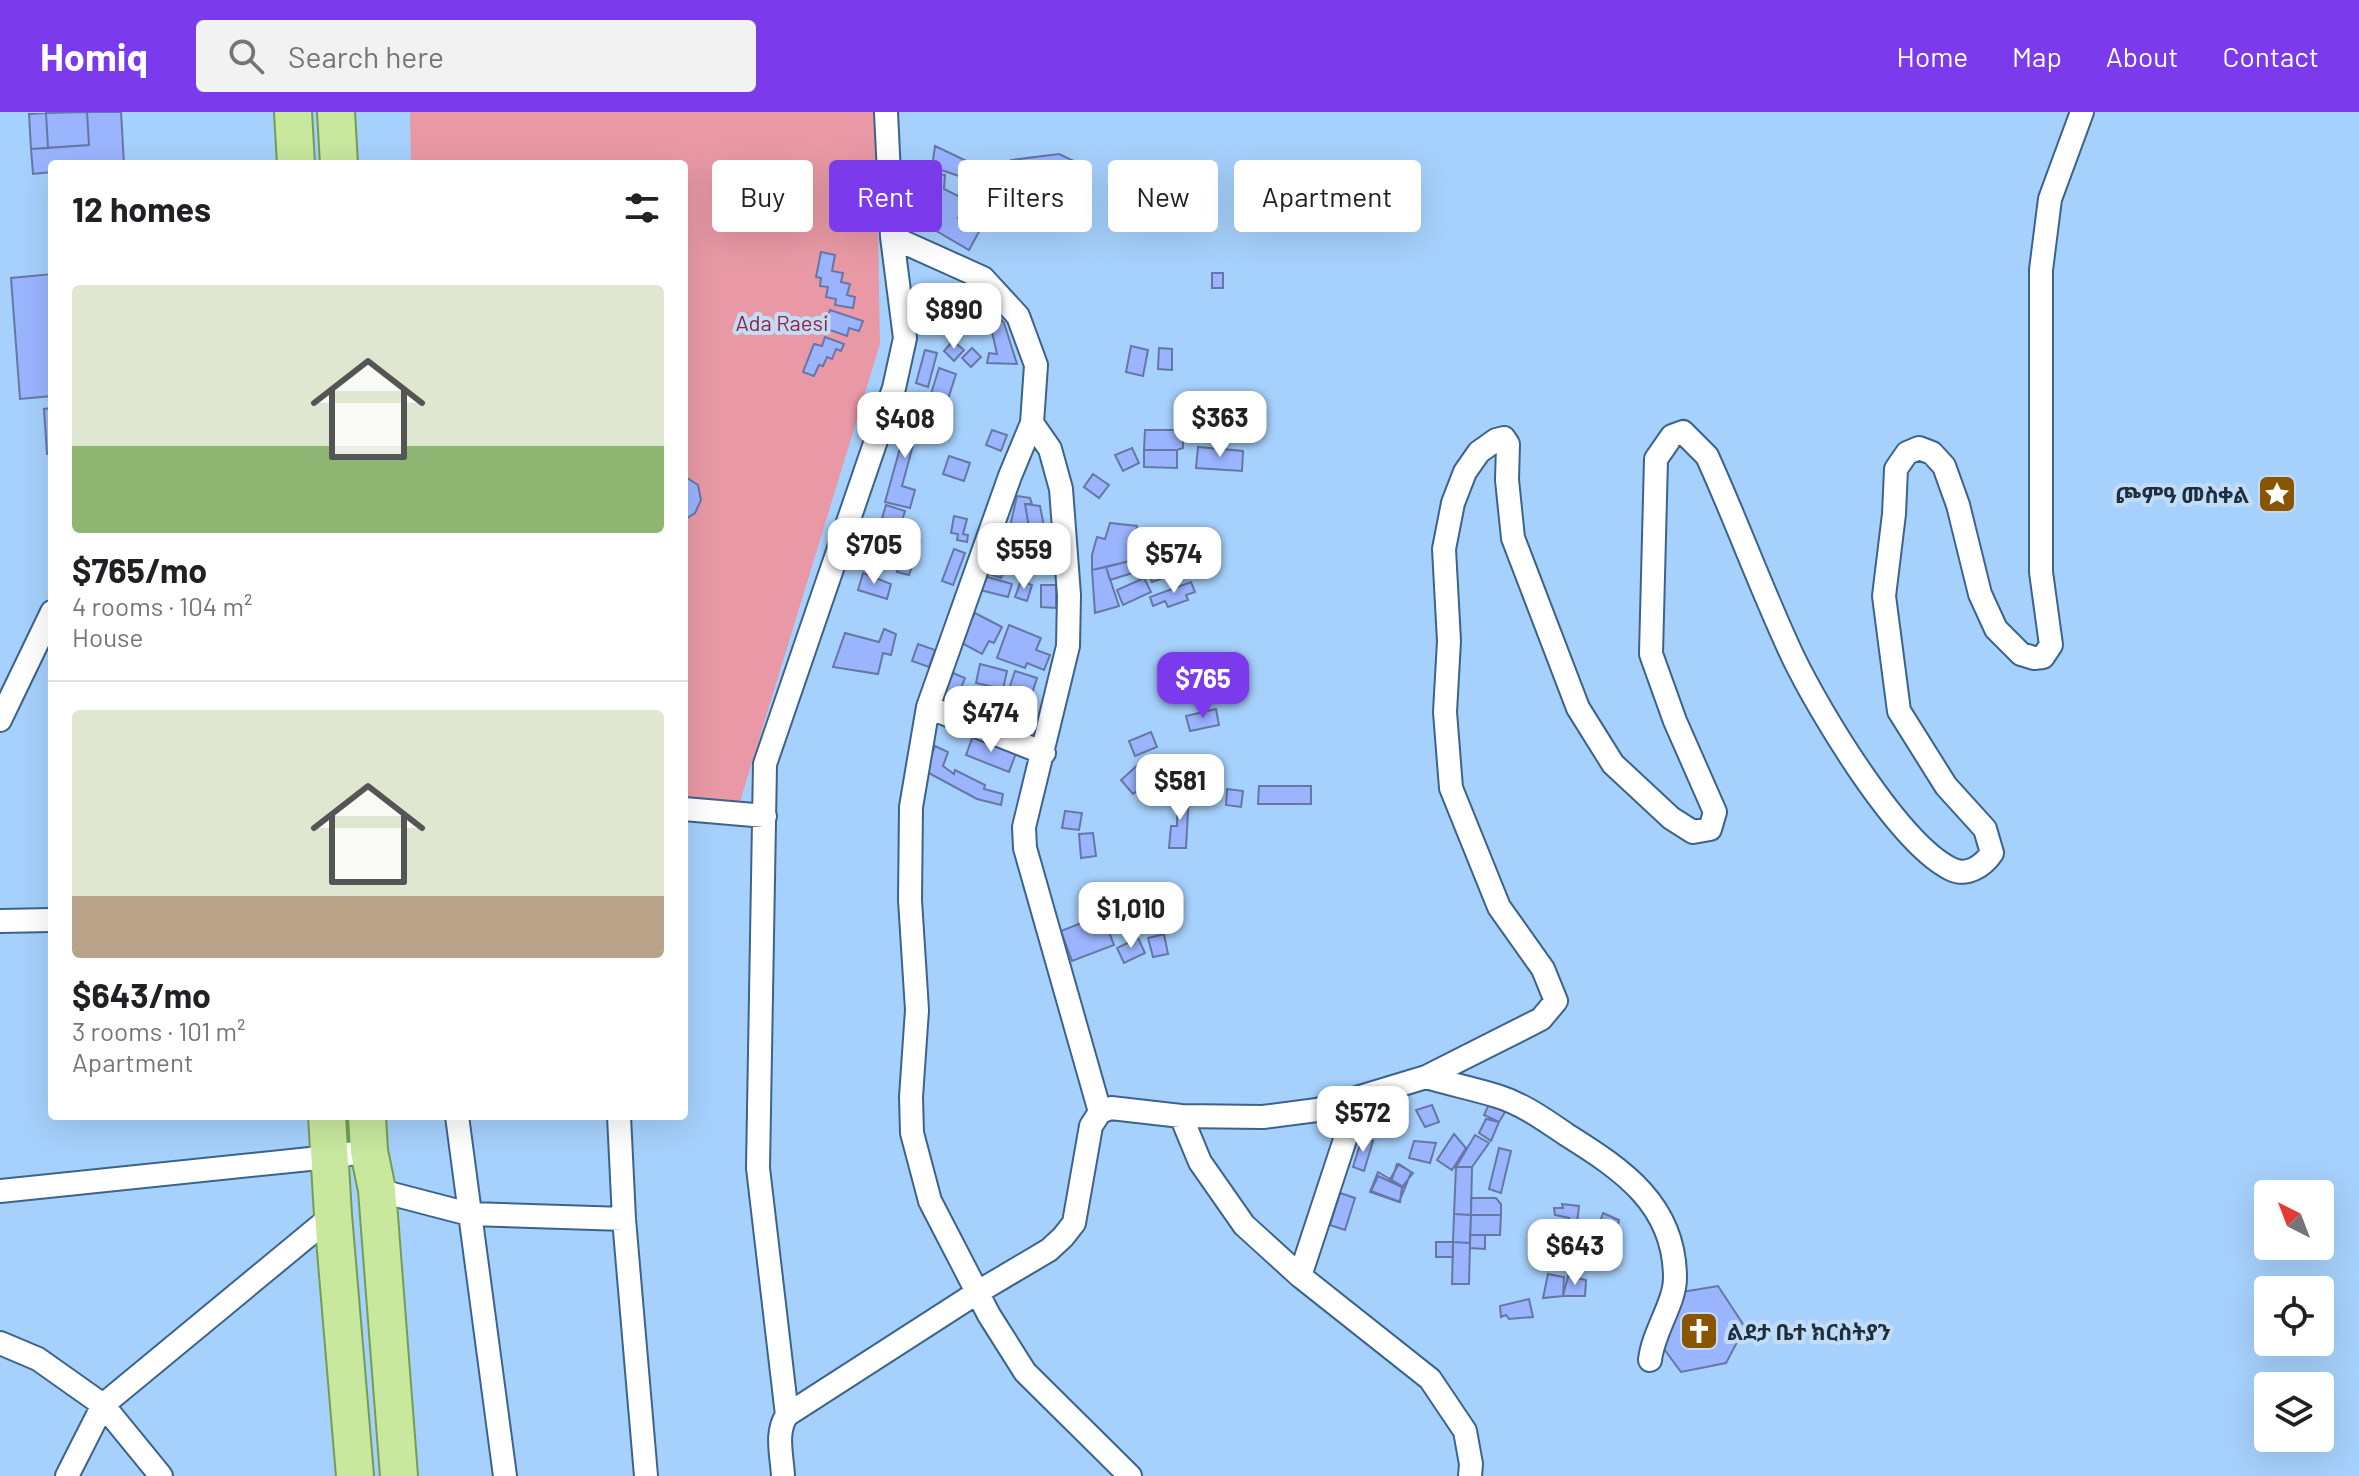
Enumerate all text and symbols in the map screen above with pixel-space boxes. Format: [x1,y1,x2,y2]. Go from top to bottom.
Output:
search box [196,20,756,92]
text: Homiq [40,33,148,79]
icon: search [224,34,268,78]
text: Search here [288,38,444,74]
text: Home [1897,39,1968,73]
text: Map [2012,39,2062,73]
text: About [2106,39,2178,73]
text: Contact [2222,39,2319,73]
chip: Buy [712,160,813,232]
chip: Rent [829,160,942,232]
chip: Filters [958,160,1092,232]
chip: New [1108,160,1218,232]
chip: Apartment [1234,160,1421,232]
icon: filters [620,186,664,230]
text: 12 homes [72,188,211,229]
pin: $890 [907,283,1001,351]
text: $890 [925,293,983,324]
park label: Ada Raesi [735,309,829,335]
icon: home [296,337,440,481]
pin: $363 [1173,391,1267,459]
pin: $408 [858,392,952,460]
text: $363 [1192,401,1248,432]
text: $408 [875,402,935,433]
place icon: ጮምዓ መስቀል [2256,473,2298,515]
place label: ጮምዓ መስቀል [2115,481,2249,507]
pin: $705 [827,518,921,586]
pin: $559 [977,523,1071,591]
pin: $574 [1127,527,1221,595]
text: $705 [846,528,902,559]
text: $559 [996,533,1052,564]
text: $574 [1145,537,1203,568]
text: $765/mo [72,549,207,590]
text: 4 rooms · 104 m² [72,590,252,621]
text: House [72,621,143,652]
pin: $765 [1156,652,1250,720]
text: $765 [1175,662,1231,693]
pin: $474 [944,686,1038,754]
text: $474 [962,696,1020,727]
pin: $581 [1133,754,1227,822]
icon: home [296,762,440,906]
text: $581 [1154,764,1206,795]
pin: $1,010 [1066,882,1196,950]
text: $1,010 [1097,892,1165,923]
text: $643/mo [72,974,211,1015]
text: 3 rooms · 101 m² [72,1015,245,1046]
text: Apartment [72,1046,193,1077]
pin: $572 [1316,1086,1410,1154]
text: $572 [1335,1096,1391,1127]
north arrow [2254,1180,2334,1260]
map controls [2254,1180,2334,1452]
pin: $643 [1528,1219,1622,1287]
text: $643 [1546,1229,1604,1260]
button: locate [2254,1276,2334,1356]
church icon: ልደታ ቤተ ክርስትያን [1678,1310,1720,1352]
place label: ልደታ ቤተ ክርስትያን [1727,1318,1891,1344]
button: layers [2254,1372,2334,1452]

